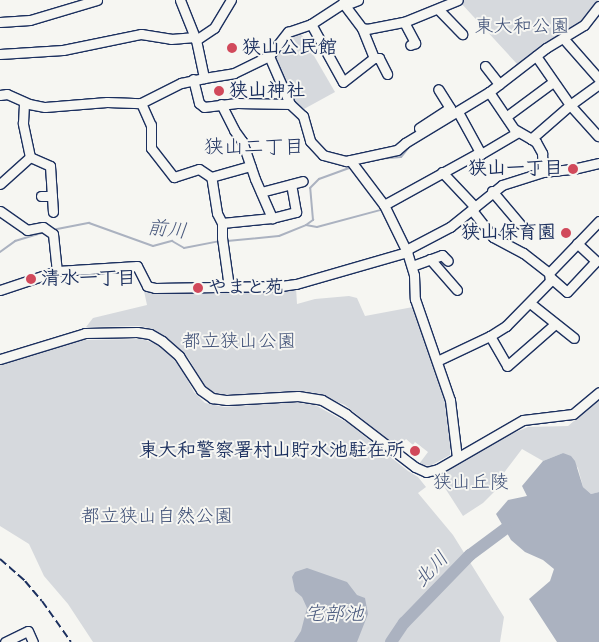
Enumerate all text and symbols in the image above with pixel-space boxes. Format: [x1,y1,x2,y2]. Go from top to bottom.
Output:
park label: 東大和公園 [475,16,569,38]
place label: 狭山公民館 [242,37,337,59]
marker: 狭山公民館 [226,42,238,54]
place label: 狭山神社 [229,80,305,102]
marker: 狭山神社 [213,85,225,97]
district label: 狭山二丁目 [204,134,304,158]
place label: 狭山一丁目 [468,158,563,180]
marker: 狭山一丁目 [567,163,579,175]
water label: 前川 [146,215,188,243]
place label: 狭山保育園 [461,222,556,244]
marker: 狭山保育園 [560,227,572,239]
place label: 清水一丁目 [41,268,136,290]
marker: 清水一丁目 [25,273,37,285]
place label: やまと苑 [208,277,284,299]
marker: やまと苑 [192,282,204,294]
park label: 都立狭山公園 [182,331,296,353]
place label: 東大和警察署村山貯水池駐在所 [139,440,405,462]
marker: 東大和警察署村山貯水池駐在所 [409,445,421,457]
park label: 狭山丘陵 [433,472,509,494]
park label: 都立狭山自然公園 [81,506,233,528]
water label: 北川 [409,546,453,592]
water label: 宅部池 [304,601,364,625]

